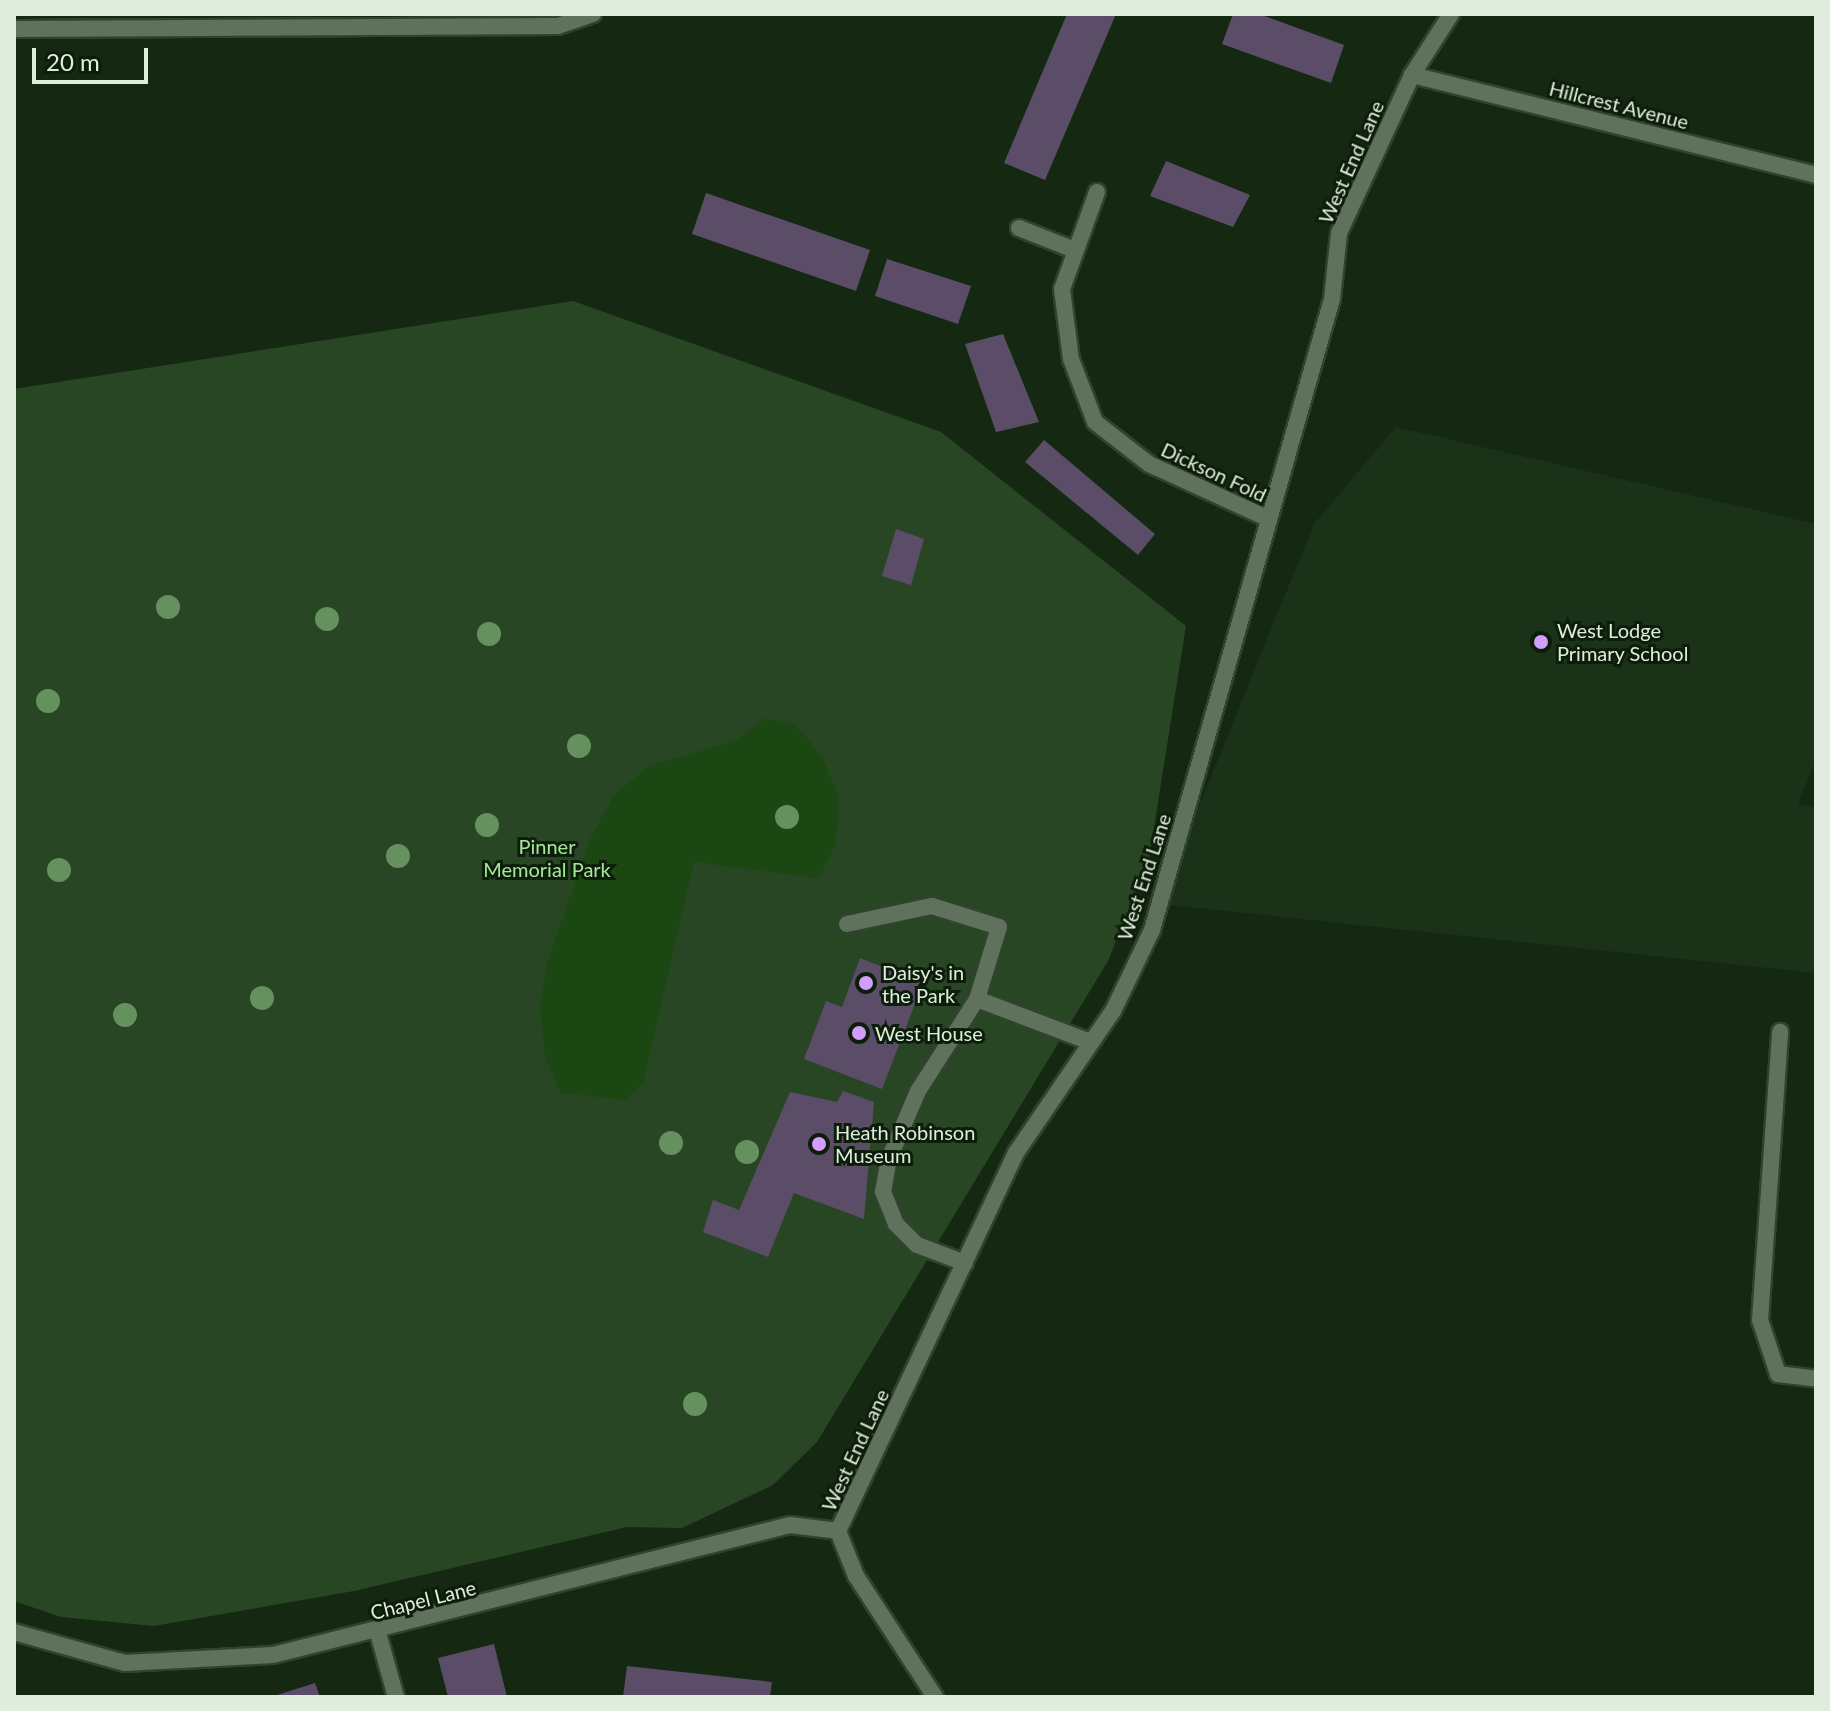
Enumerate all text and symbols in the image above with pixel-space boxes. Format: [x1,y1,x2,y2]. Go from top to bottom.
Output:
scale bar [36,32,152,82]
text: 20 m [46,47,100,76]
street label: Hillcrest Avenue [1546,76,1692,134]
street label: West End Lane [1313,97,1389,227]
street label: Dickson Fold [1157,437,1271,507]
place label: West Lodge Primary School [1557,618,1689,665]
marker: West Lodge Primary School [1532,633,1550,651]
street label: West End Lane [1112,811,1176,943]
park label: Pinner Memorial Park [483,835,611,882]
place label: Daisy's in the Park [882,960,964,1007]
marker: Daisy's in the Park [857,974,875,992]
place label: West House [875,1021,983,1045]
marker: West House [850,1024,868,1042]
place label: Heath Robinson Museum [835,1120,975,1167]
marker: Heath Robinson Museum [810,1135,828,1153]
street label: West End Lane [816,1385,894,1515]
street label: Chapel Lane [368,1575,478,1625]

